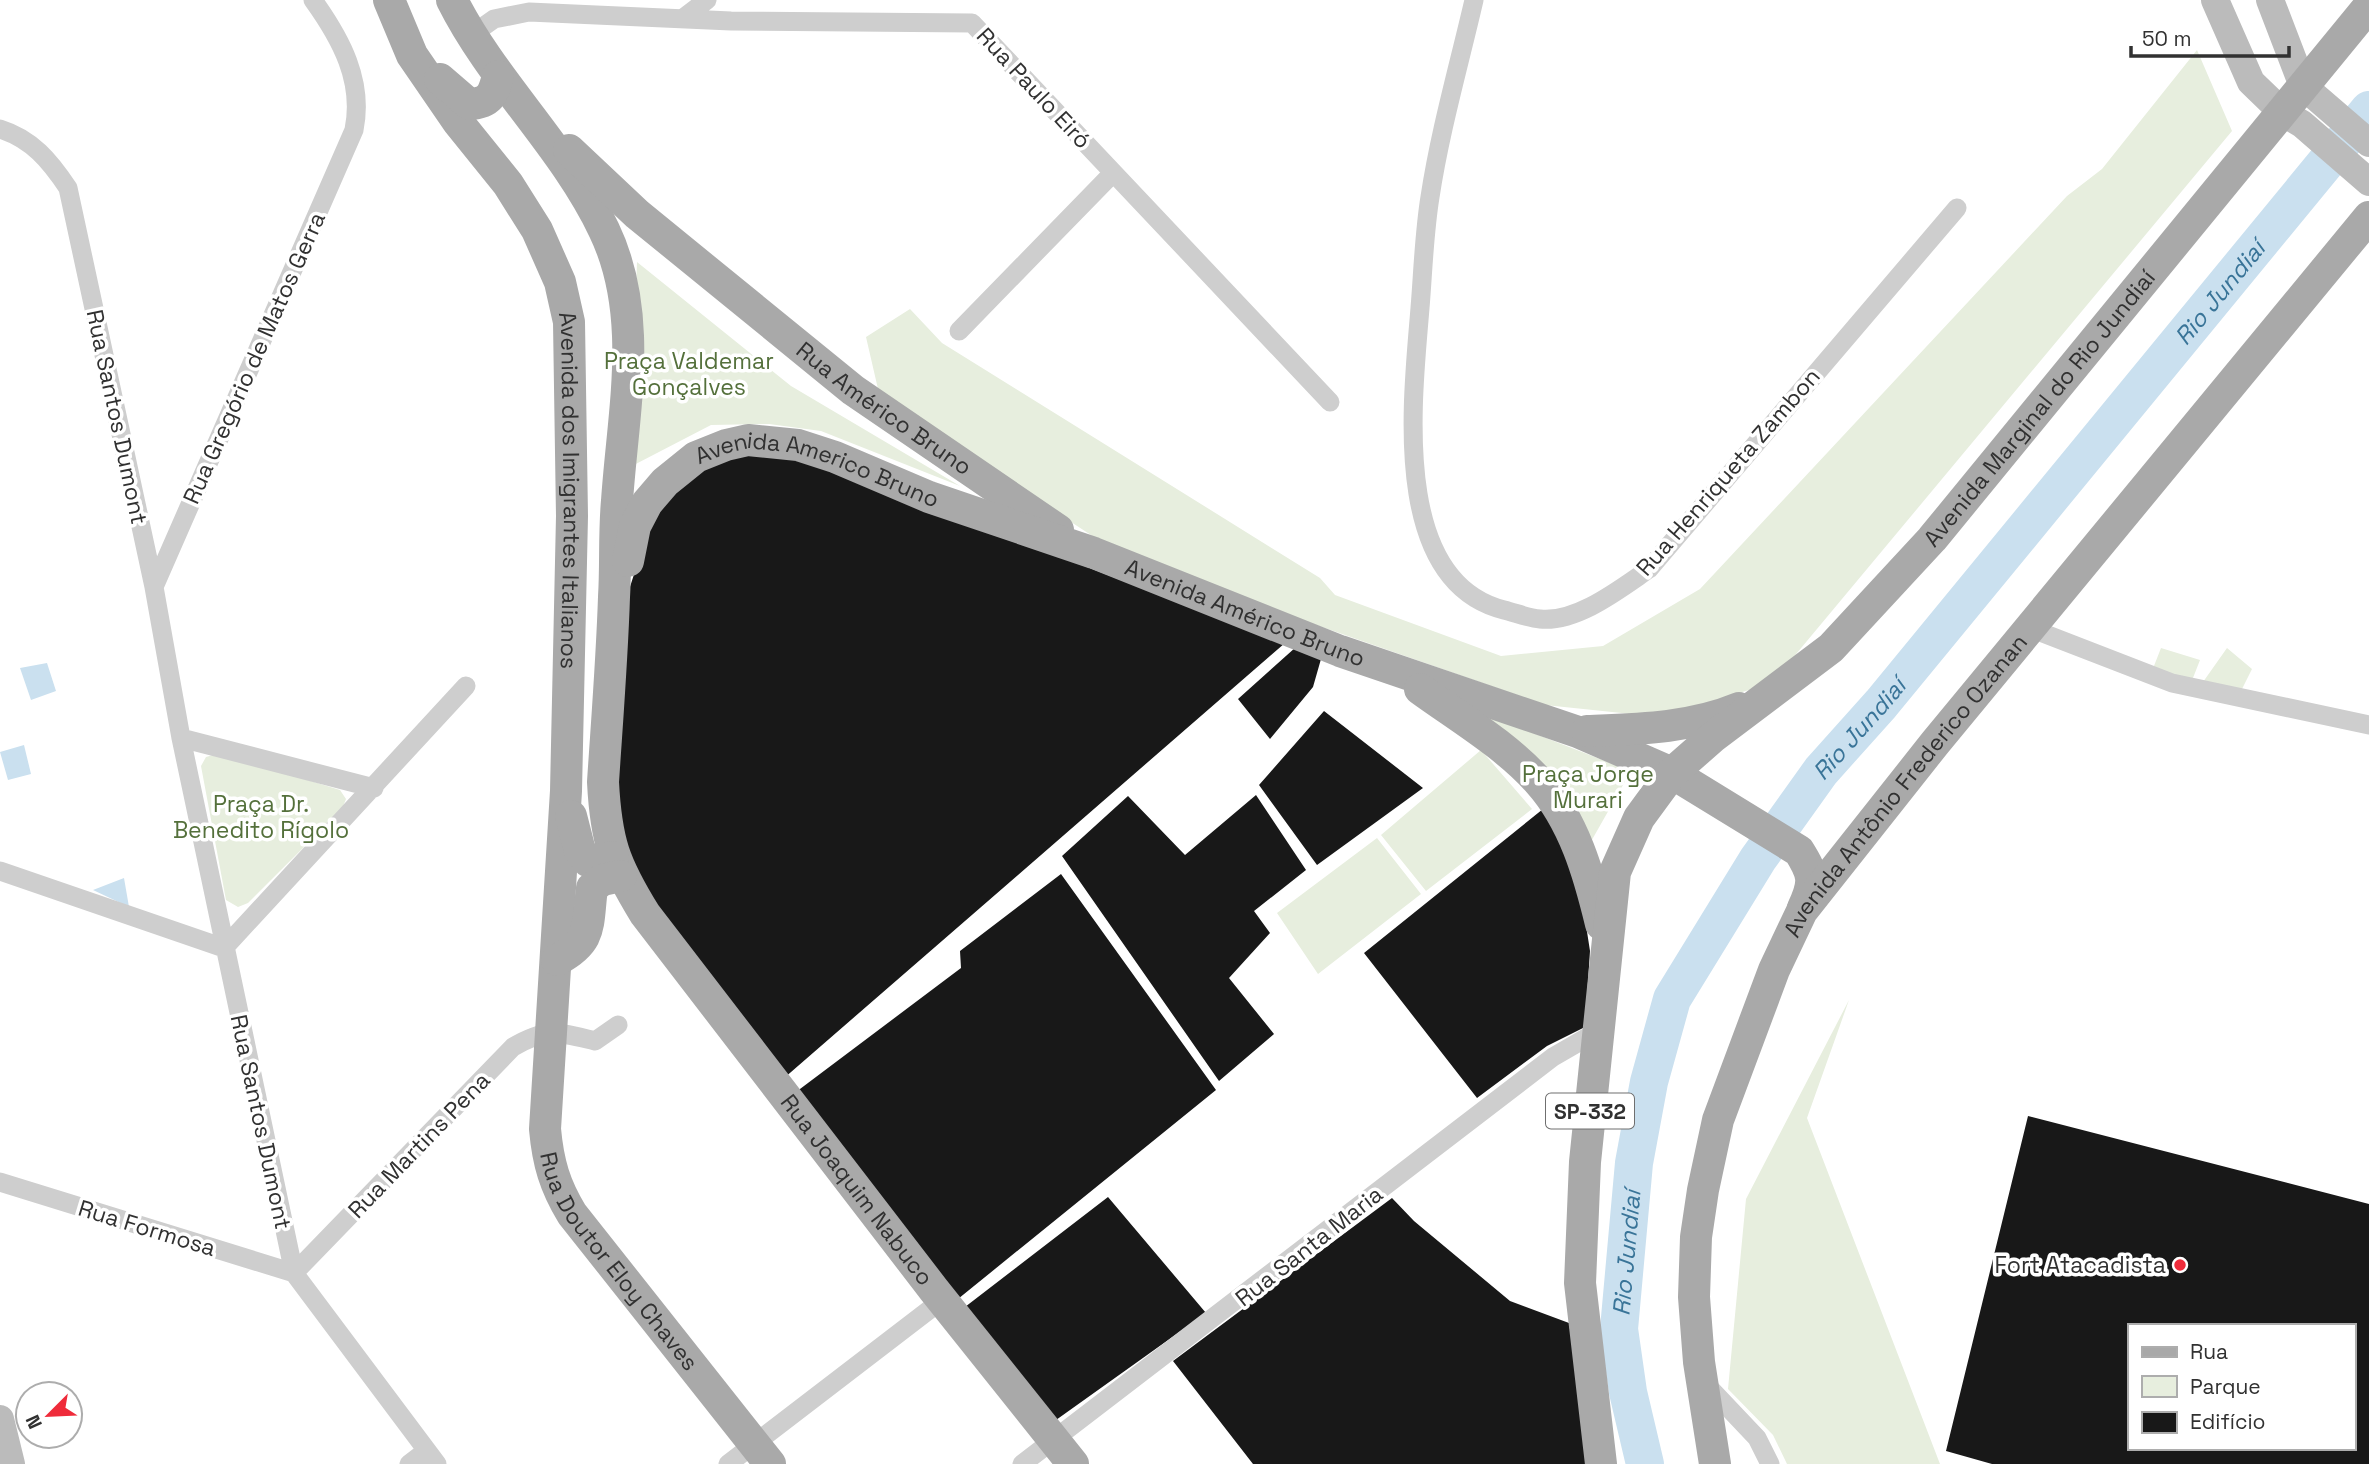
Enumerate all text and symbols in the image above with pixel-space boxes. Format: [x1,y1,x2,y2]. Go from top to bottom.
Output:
scale bar [2131,14,2288,58]
street label: Rua Paulo Eiró [970,21,1098,155]
text: 50 m [2142,25,2192,52]
street label: Rua Gregório de Matos Gerra [176,207,332,509]
water label: Rio Jundiaí [2167,231,2274,351]
street label: Avenida Marginal do Rio Jundiaí [1917,263,2162,553]
street label: Rua Santos Dumont [80,307,154,527]
street label: Avenida dos Imigrantes Italianos [552,308,587,669]
street label: Rua Américo Bruno [790,335,978,482]
park label: Praça Valdemar Gonçalves [604,346,774,402]
street label: Rua Henriqueta Zambon [1629,362,1827,582]
street label: Avenida Americo Bruno [691,425,943,514]
street label: Avenida Américo Bruno [1121,552,1369,673]
street label: Avenida Antônio Frederico Ozanan [1777,628,2034,942]
water label: Rio Jundiaí [1805,668,1915,786]
park label: Praça Jorge Murari [1522,759,1654,815]
park label: Praça Dr. Benedito Rígolo [173,789,349,845]
street label: Rua Santos Dumont [224,1012,298,1232]
street label: Rua Martins Pena [341,1065,497,1225]
street label: Rua Joaquim Nabuco [774,1088,940,1292]
road number: SP-332 [1546,1094,1634,1128]
street label: Rua Doutor Eloy Chaves [533,1149,705,1377]
street label: Rua Santa Maria [1229,1179,1389,1313]
water label: Rio Jundiaí [1605,1185,1647,1317]
street label: Rua Formosa [75,1193,219,1263]
place label: Fort Atacadista [1994,1250,2166,1280]
marker: Fort Atacadista [2172,1257,2188,1273]
legend [2128,1324,2355,1450]
text: Rua [2190,1338,2228,1365]
text: Parque [2190,1373,2261,1400]
north arrow [14,1380,84,1450]
text: Edifício [2190,1408,2266,1435]
text: N [20,1411,48,1433]

